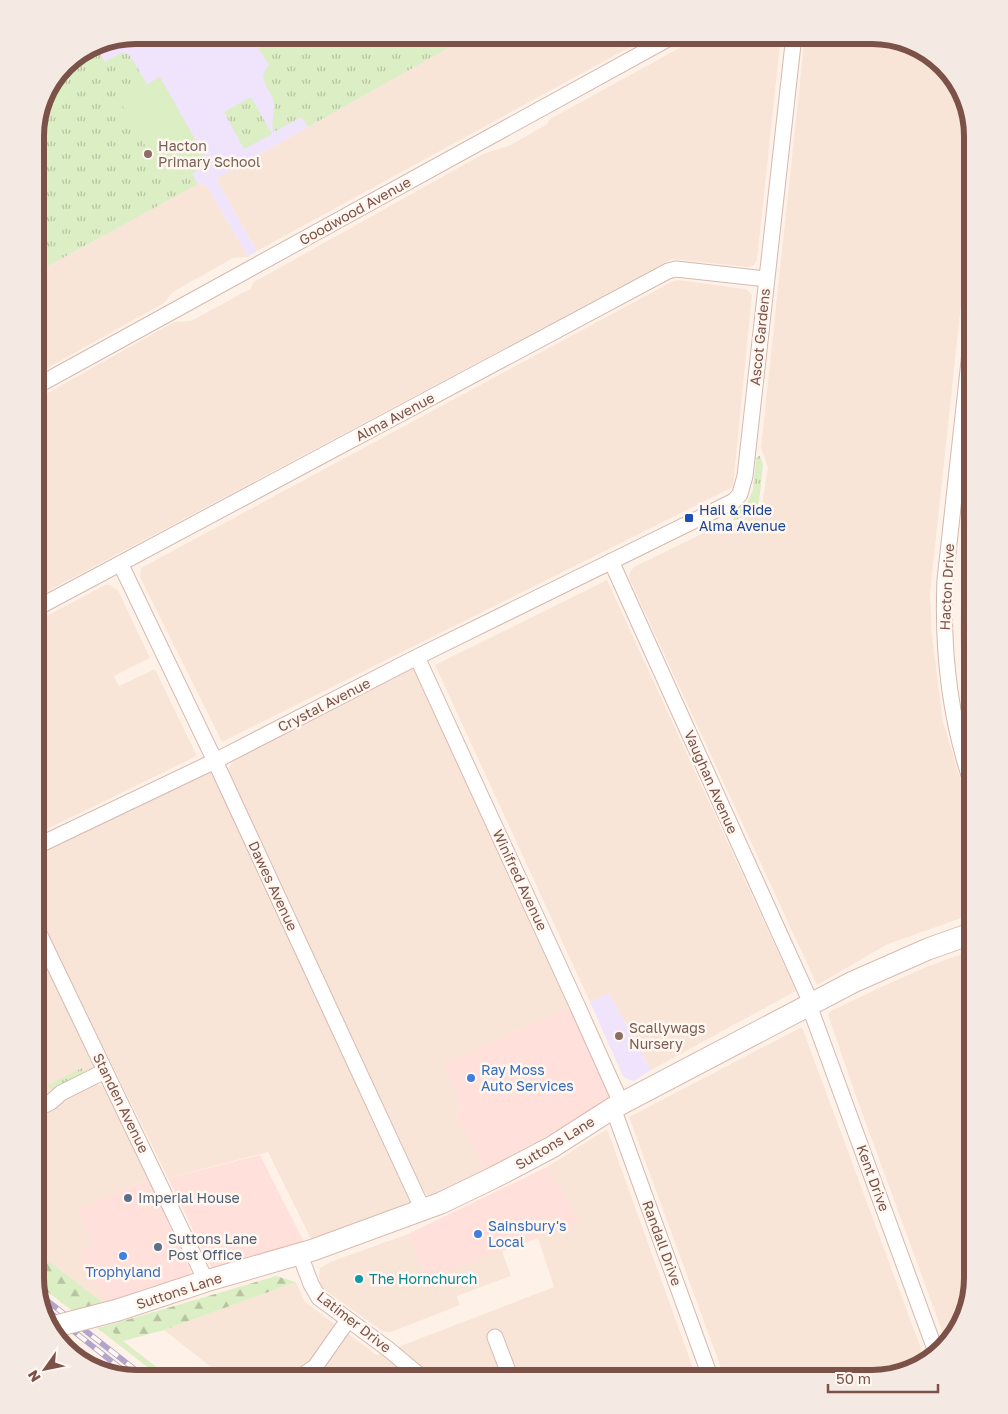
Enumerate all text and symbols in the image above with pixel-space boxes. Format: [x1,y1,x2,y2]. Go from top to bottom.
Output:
place label: Hacton Primary School [158,137,260,170]
marker: Hacton Primary School [142,148,154,160]
street label: Goodwood Avenue [296,173,413,248]
street label: Ascot Gardens [746,287,773,386]
street label: Alma Avenue [352,389,437,444]
place label: Hail & Ride Alma Avenue [699,501,786,534]
marker: Hail & Ride Alma Avenue [683,512,695,524]
street label: Hacton Drive [936,543,957,631]
street label: Crystal Avenue [275,674,373,735]
street label: Vaughan Avenue [681,727,742,836]
street label: Winifred Avenue [490,827,551,933]
street label: Dawes Avenue [245,838,302,933]
place label: Scallywags Nursery [629,1019,705,1052]
marker: Scallywags Nursery [613,1030,625,1042]
street label: Standen Avenue [90,1050,153,1156]
place label: Ray Moss Auto Services [481,1061,574,1094]
marker: Ray Moss Auto Services [465,1072,477,1084]
street label: Suttons Lane [512,1112,597,1173]
street label: Kent Drive [854,1142,893,1214]
place label: Imperial House [138,1189,240,1206]
marker: Imperial House [122,1192,134,1204]
street label: Randall Drive [639,1198,686,1288]
place label: Sainsbury's Local [488,1217,567,1250]
marker: Sainsbury's Local [472,1228,484,1240]
place label: Suttons Lane Post Office [168,1230,257,1263]
marker: Suttons Lane Post Office [152,1241,164,1253]
marker: Trophyland [117,1250,129,1262]
place label: Trophyland [85,1263,161,1280]
street label: Suttons Lane [134,1269,224,1312]
place label: The Hornchurch [369,1270,477,1287]
marker: The Hornchurch [353,1273,365,1285]
street label: Latimer Drive [314,1287,395,1356]
north arrow [20,1344,70,1394]
scale bar [828,1362,938,1394]
text: N [24,1367,44,1385]
text: 50 m [836,1369,871,1387]

